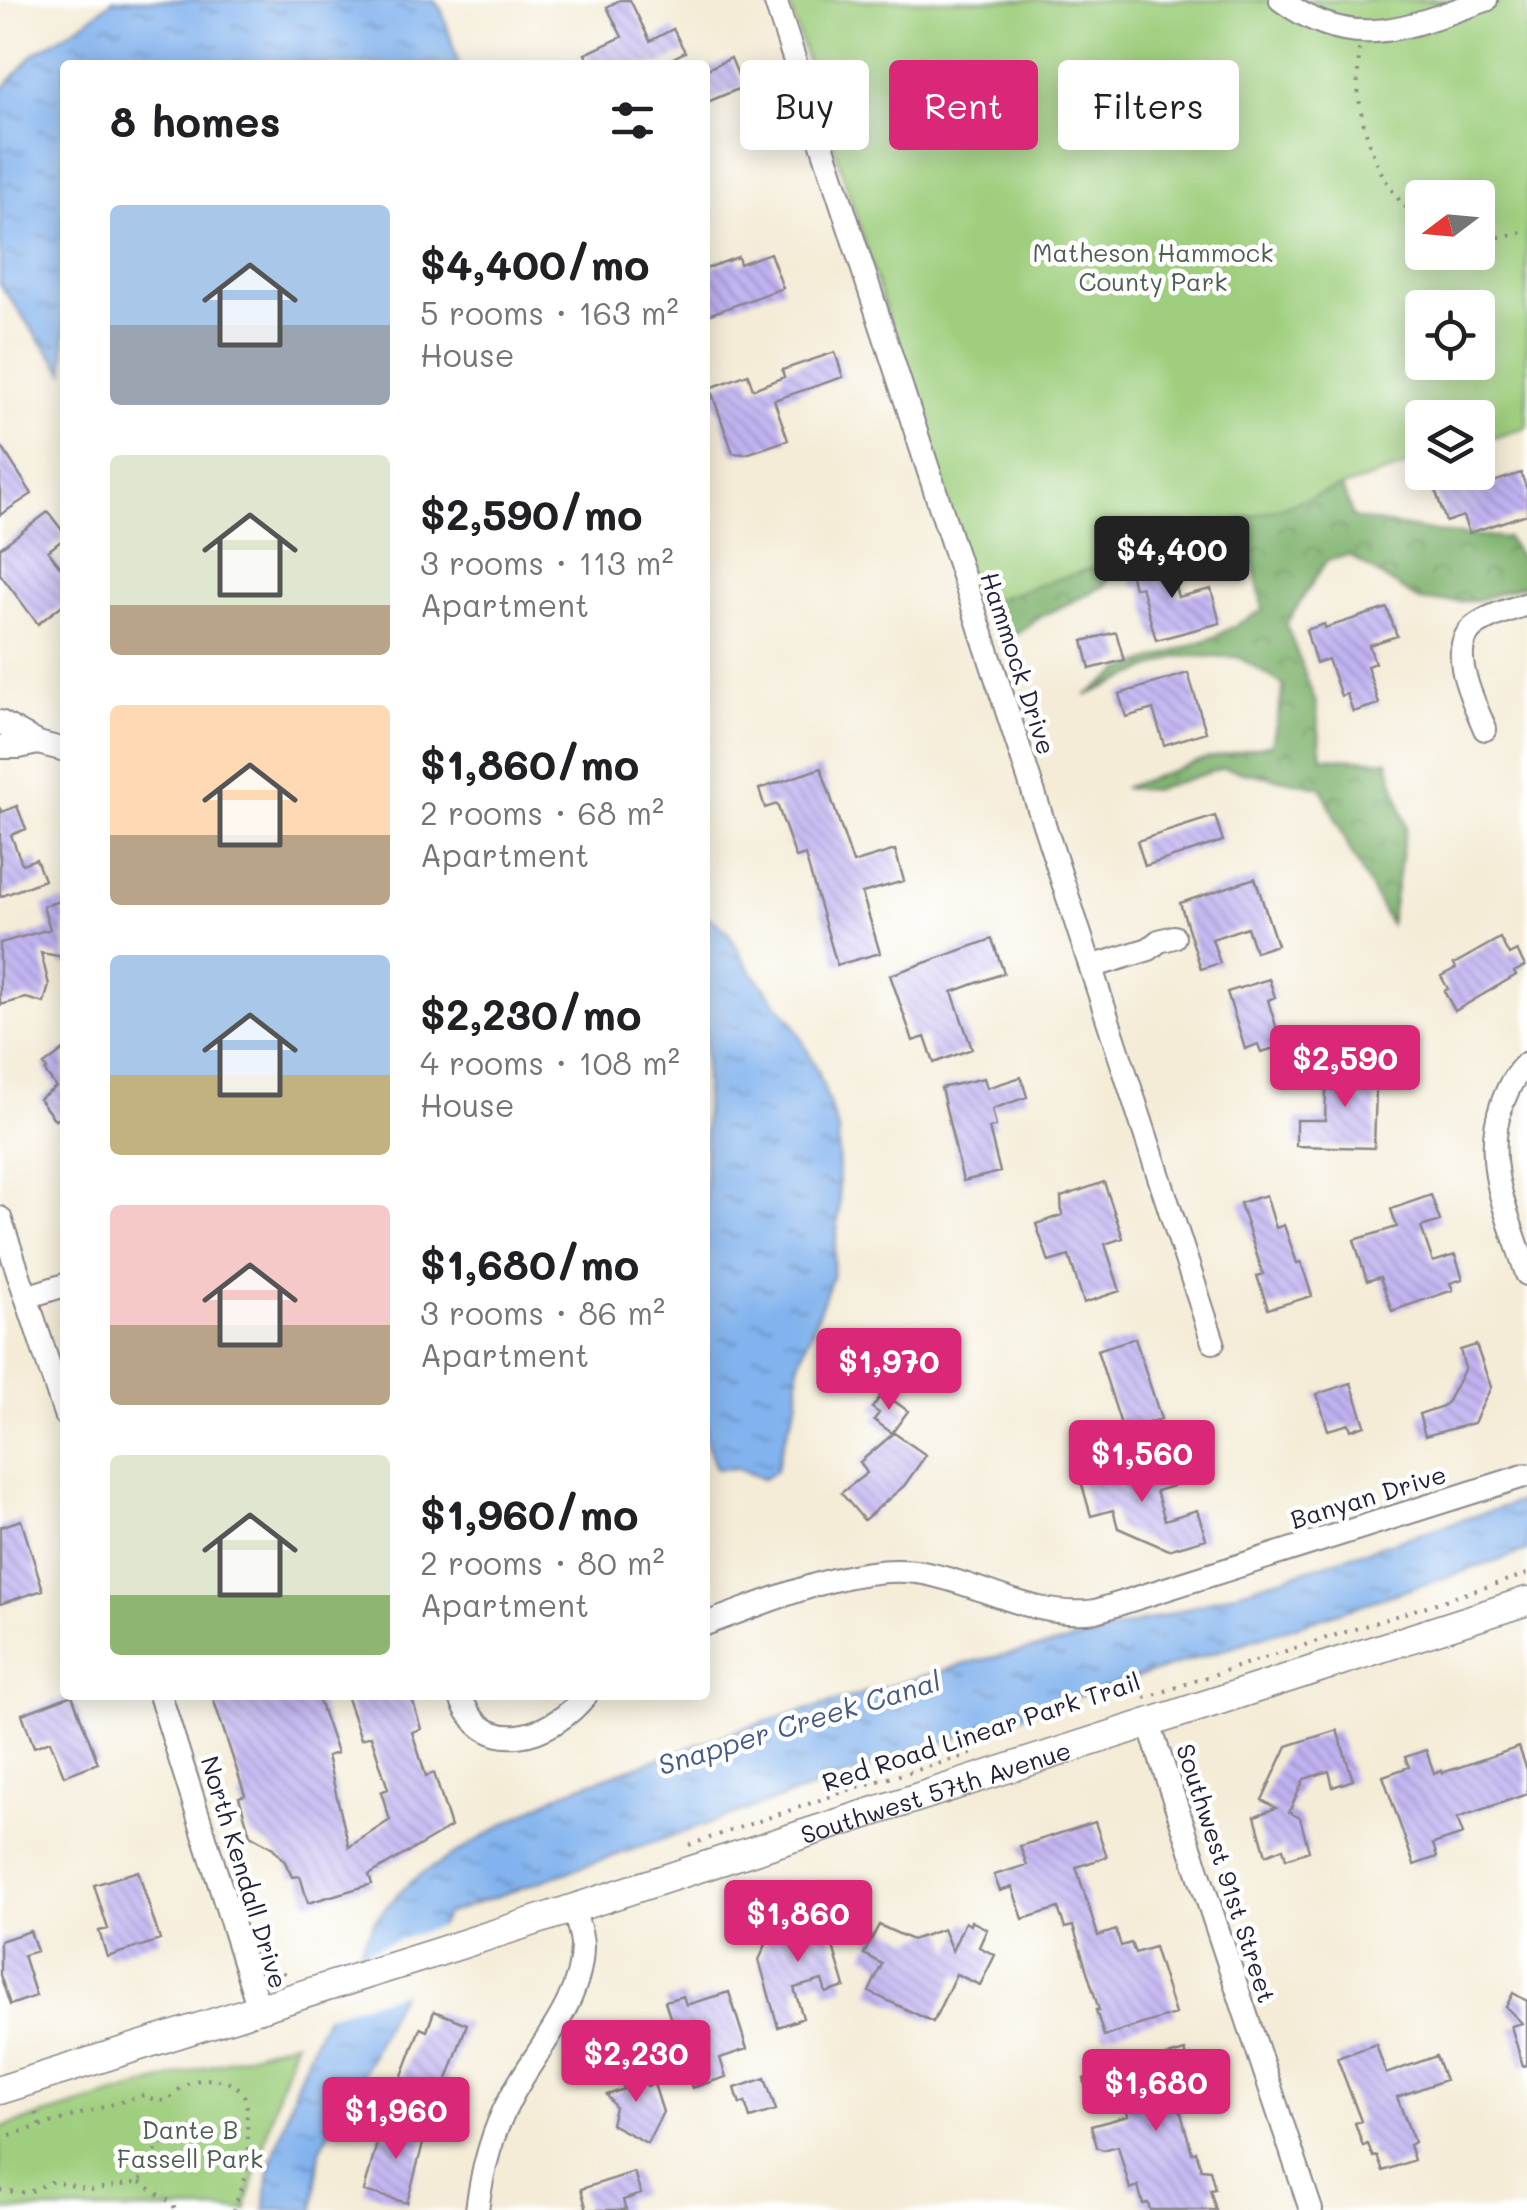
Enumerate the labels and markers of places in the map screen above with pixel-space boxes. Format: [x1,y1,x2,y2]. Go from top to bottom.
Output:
pin: $4,400 [1091,516,1253,601]
pin: $2,590 [1264,1025,1426,1110]
pin: $1,970 [808,1328,970,1413]
pin: $1,560 [1061,1420,1223,1505]
pin: $1,860 [717,1880,879,1965]
pin: $2,230 [555,2020,717,2105]
pin: $1,680 [1075,2049,1237,2134]
pin: $1,960 [315,2077,477,2162]

